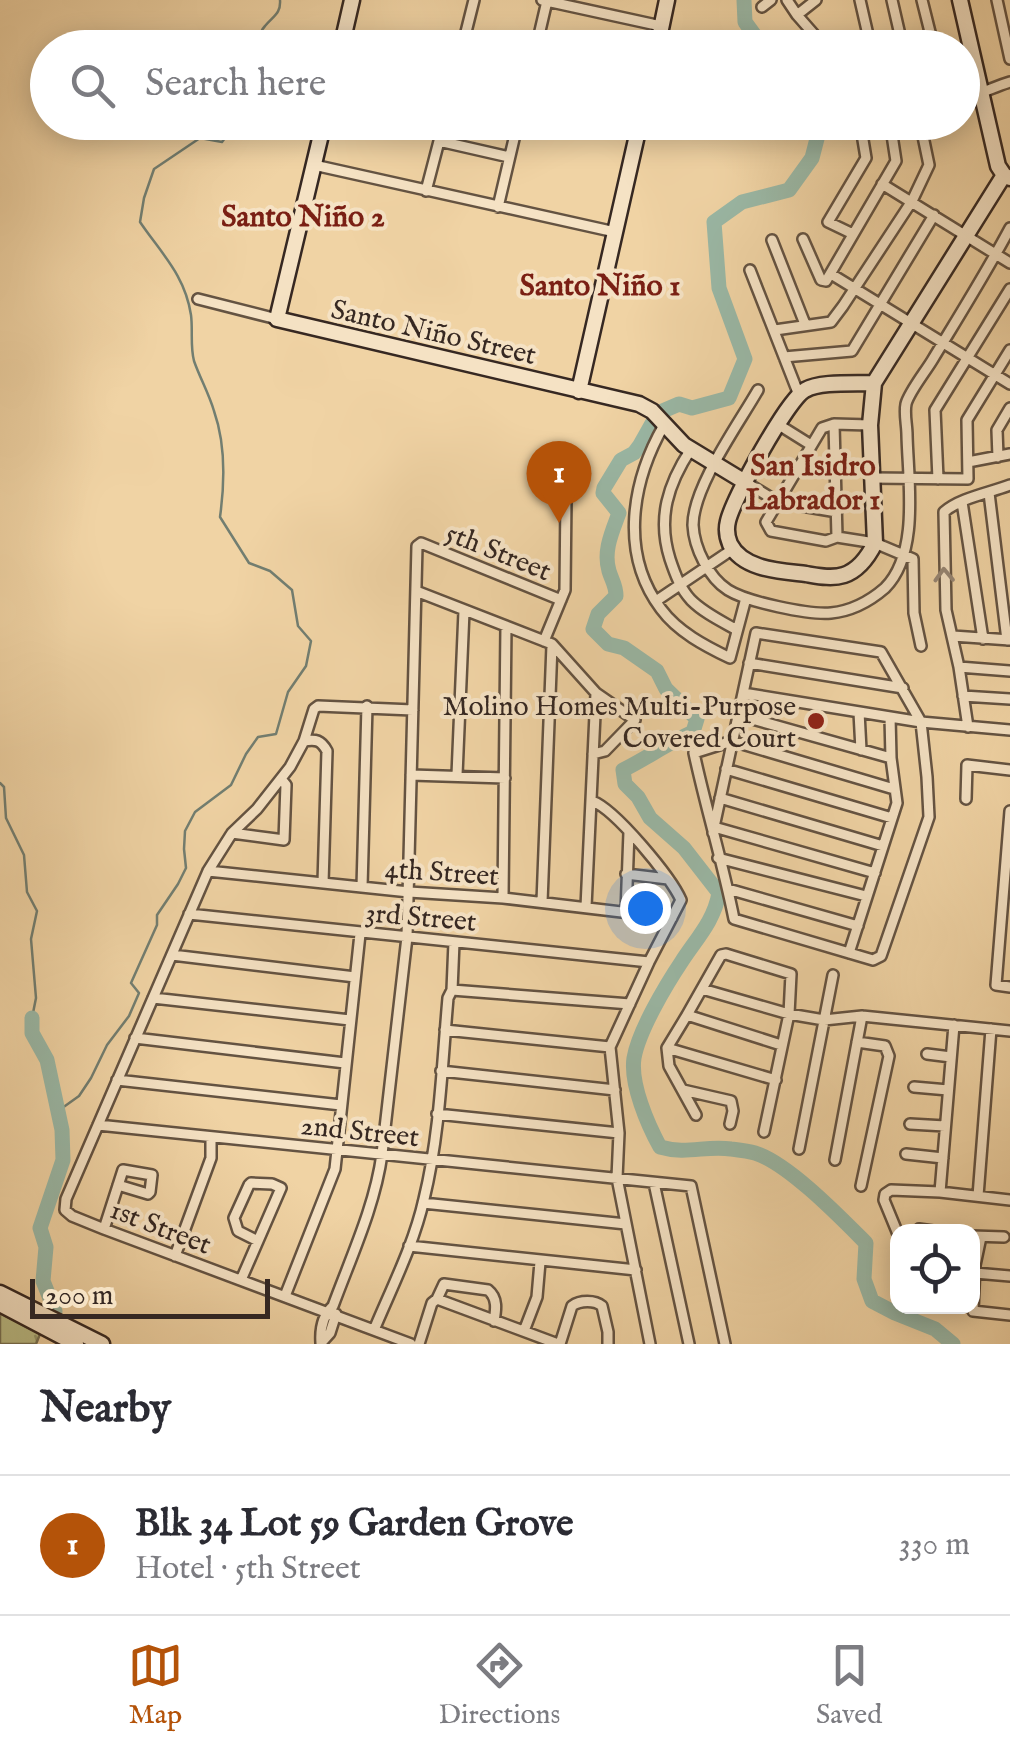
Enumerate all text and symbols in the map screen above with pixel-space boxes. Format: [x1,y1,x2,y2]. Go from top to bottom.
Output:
search box [30,30,980,140]
icon: search [65,58,120,113]
text: Search here [145,61,326,109]
district label: Santo Niño 2 [221,199,385,237]
district label: Santo Niño 1 [520,268,680,306]
street label: Santo Niño Street [328,293,540,374]
pin: 1 [526,440,592,523]
district label: San Isidro Labrador 1 [745,448,881,520]
street label: 5th Street [440,516,556,590]
one-way arrow [934,566,955,582]
place label: Molino Homes Multi-Purpose Covered Court [442,690,796,757]
marker: Molino Homes Multi-Purpose Covered Court [805,710,827,732]
street label: 4th Street [384,852,500,895]
your location [620,883,671,934]
street label: 3rd Street [364,896,478,941]
street label: 2nd Street [299,1109,421,1156]
street label: 1st Street [105,1193,216,1264]
map controls [890,1224,980,1314]
button: locate [890,1224,980,1314]
scale bar [30,1274,270,1318]
text: 200 m [45,1279,113,1314]
text: Nearby [40,1383,171,1436]
text: Blk 34 Lot 59 Garden Grove [135,1501,573,1549]
text: 1 [67,1525,78,1566]
text: 330 m [899,1525,970,1566]
text: Hotel · 5th Street [135,1549,361,1590]
tab: Map [128,1638,183,1733]
tab: Directions [438,1638,560,1733]
tab: Saved [816,1638,882,1733]

